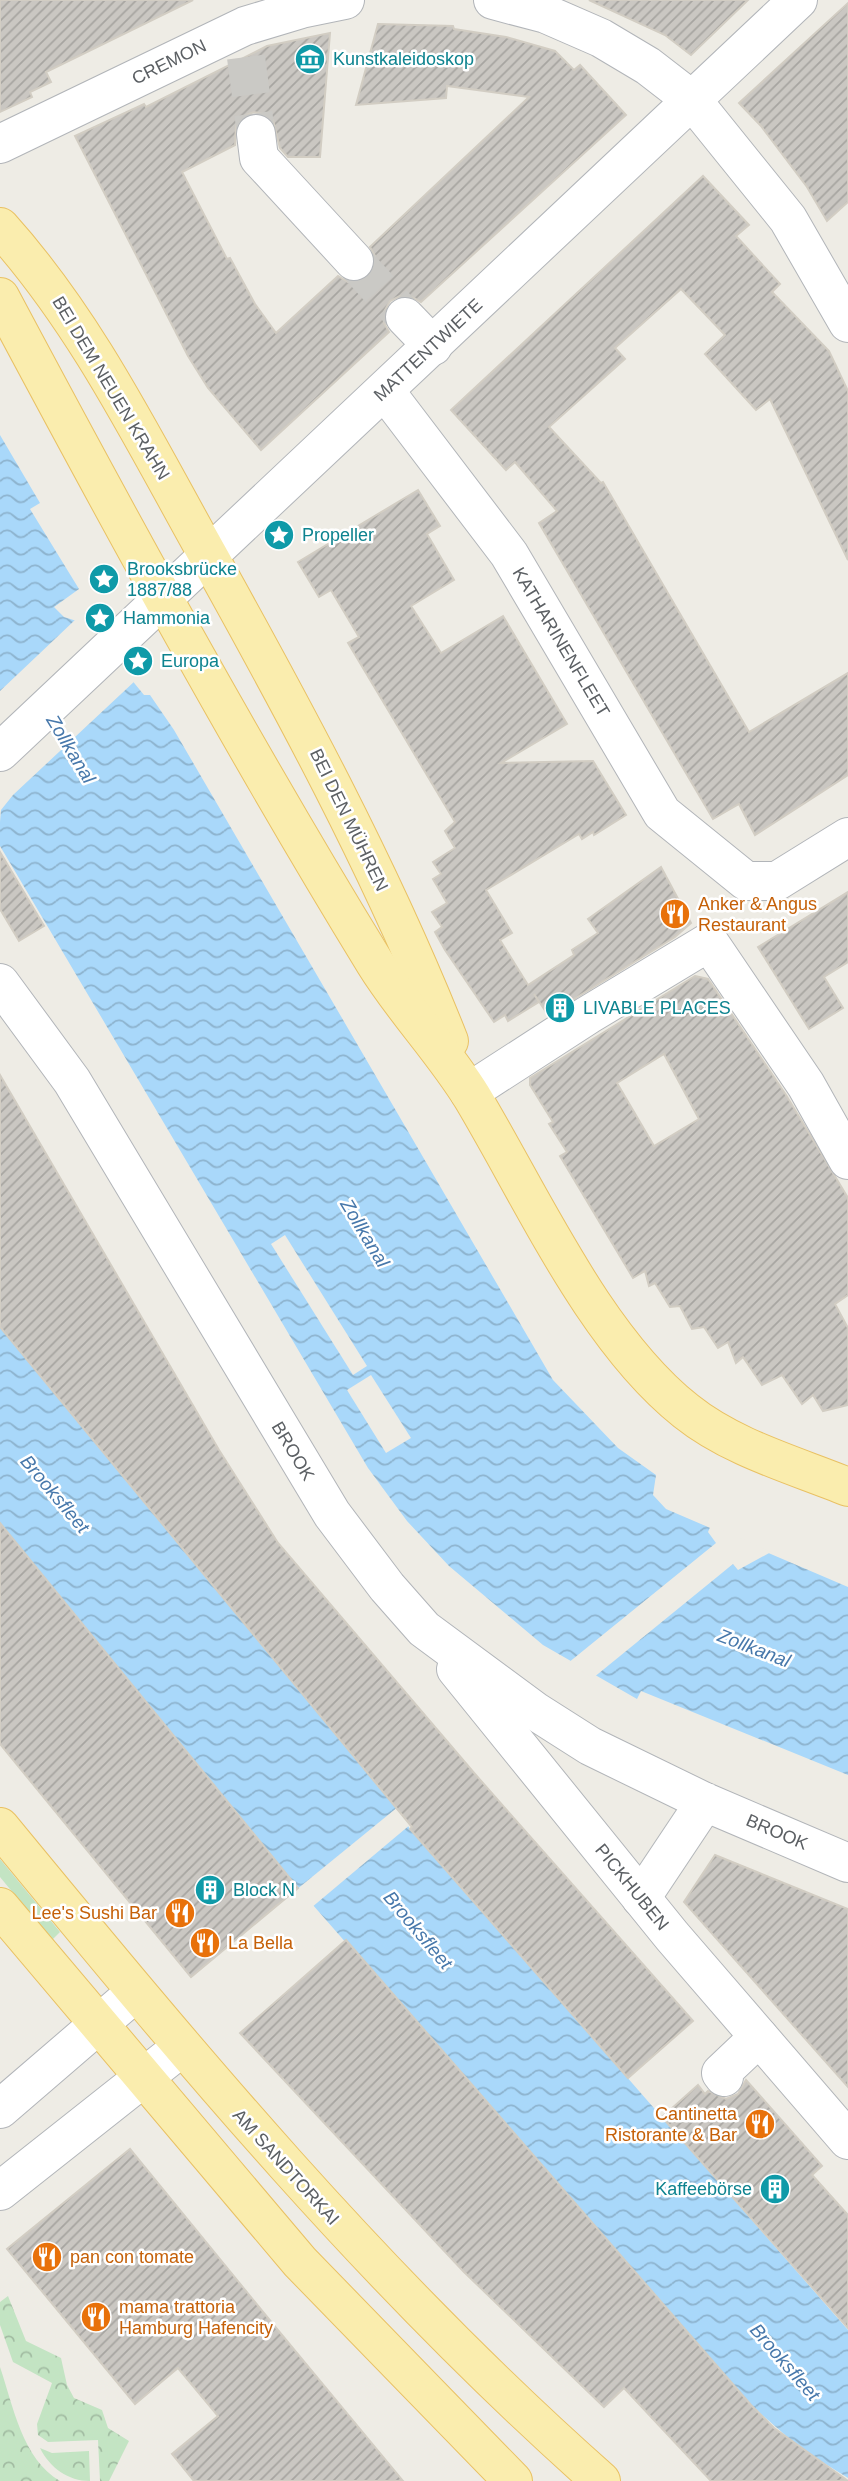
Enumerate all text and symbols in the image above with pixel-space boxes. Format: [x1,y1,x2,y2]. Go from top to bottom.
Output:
street label: CREMON [129,35,209,89]
museum icon: Kunstkaleidoskop [293,42,327,76]
place label: Kunstkaleidoskop [333,49,474,69]
street label: BEI DEM NEUEN KRAHN [48,293,174,483]
street label: MATTENTWIETE [370,295,486,405]
place icon: Propeller [262,518,296,552]
place label: Propeller [302,525,374,545]
place label: Brooksbrücke 1887/88 [127,559,237,600]
place icon: Brooksbrücke 1887/88 [87,562,121,596]
street label: KATHARINENFLEET [508,564,614,720]
place icon: Hammonia [83,601,117,635]
place label: Hammonia [123,608,211,628]
place icon: Europa [121,644,155,678]
place label: Europa [161,651,220,671]
water label: Zollkanal [42,710,100,788]
street label: BEI DEN MÜHREN [306,746,392,894]
place label: Anker & Angus Restaurant [698,894,817,935]
restaurant icon: Anker & Angus Restaurant [658,897,692,931]
building icon: LIVABLE PLACES [543,991,577,1025]
place label: LIVABLE PLACES [583,998,731,1018]
water label: Zollkanal [336,1194,394,1272]
street label: BROOK [268,1418,318,1484]
water label: Brooksfleet [16,1451,94,1538]
water label: Zollkanal [714,1624,794,1672]
street label: BROOK [743,1810,811,1854]
street label: PICKHUBEN [591,1840,673,1934]
building icon: Block N [193,1873,227,1907]
place label: Block N [233,1880,295,1900]
water label: Brooksfleet [379,1887,457,1974]
restaurant icon: Lee's Sushi Bar [163,1896,197,1930]
place label: Lee's Sushi Bar [31,1903,157,1923]
restaurant icon: La Bella [188,1926,222,1960]
place label: La Bella [228,1933,294,1953]
place label: Cantinetta Ristorante & Bar [605,2104,738,2145]
street label: AM SANDTORKAI [229,2105,343,2229]
restaurant icon: Cantinetta Ristorante & Bar [743,2107,777,2141]
building icon: Kaffeebörse [758,2172,792,2206]
place label: Kaffeebörse [655,2179,752,2199]
restaurant icon: pan con tomate [30,2240,64,2274]
place label: pan con tomate [70,2247,194,2267]
place label: mama trattoria Hamburg Hafencity [119,2297,273,2338]
restaurant icon: mama trattoria Hamburg Hafencity [79,2300,113,2334]
water label: Brooksfleet [746,2319,825,2405]

